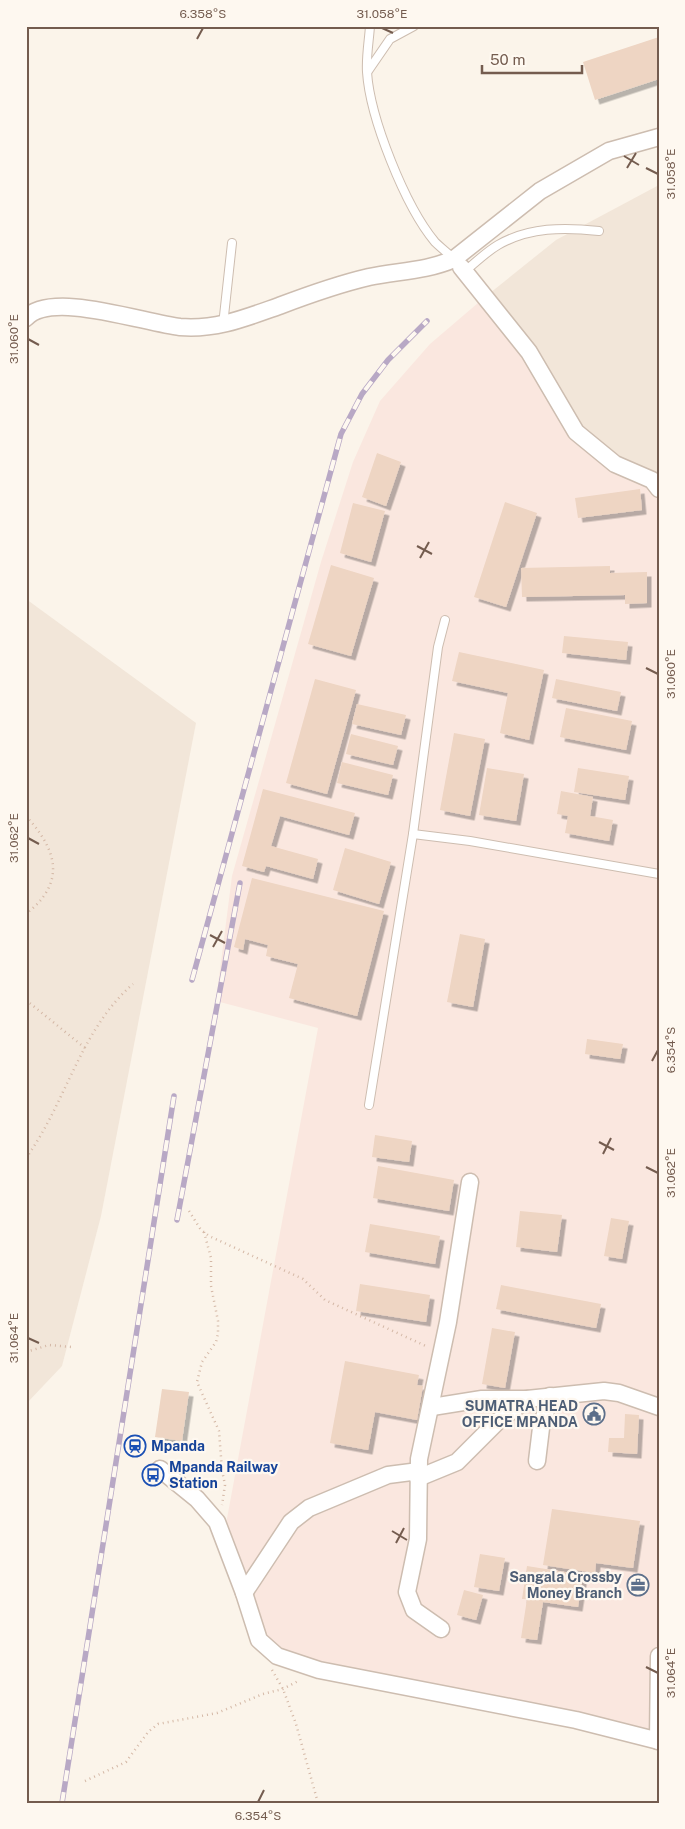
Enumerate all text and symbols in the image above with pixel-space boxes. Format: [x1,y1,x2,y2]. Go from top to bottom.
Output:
text: 6.358°S [180,7,226,21]
text: 31.058°E [357,7,407,21]
scale bar [482,42,582,74]
text: 50 m [490,51,525,68]
text: 31.058°E [664,149,678,199]
text: 31.060°E [7,314,21,364]
text: 31.060°E [664,649,678,699]
text: 31.062°E [7,813,21,863]
text: 6.354°S [664,1027,678,1073]
text: 31.062°E [664,1148,678,1198]
text: 31.064°E [7,1313,21,1363]
place label: SUMATRA HEAD OFFICE MPANDA [462,1398,578,1430]
public building icon: SUMATRA HEAD OFFICE MPANDA [582,1402,606,1426]
station icon: Mpanda [123,1434,147,1458]
place label: Mpanda [151,1438,205,1454]
place label: Mpanda Railway Station [169,1459,278,1491]
bus stop icon: Mpanda Railway Station [141,1463,165,1487]
place label: Sangala Crossby Money Branch [509,1569,622,1601]
office icon: Sangala Crossby Money Branch [626,1573,650,1597]
text: 31.064°E [664,1648,678,1698]
text: 6.354°S [235,1809,281,1823]

